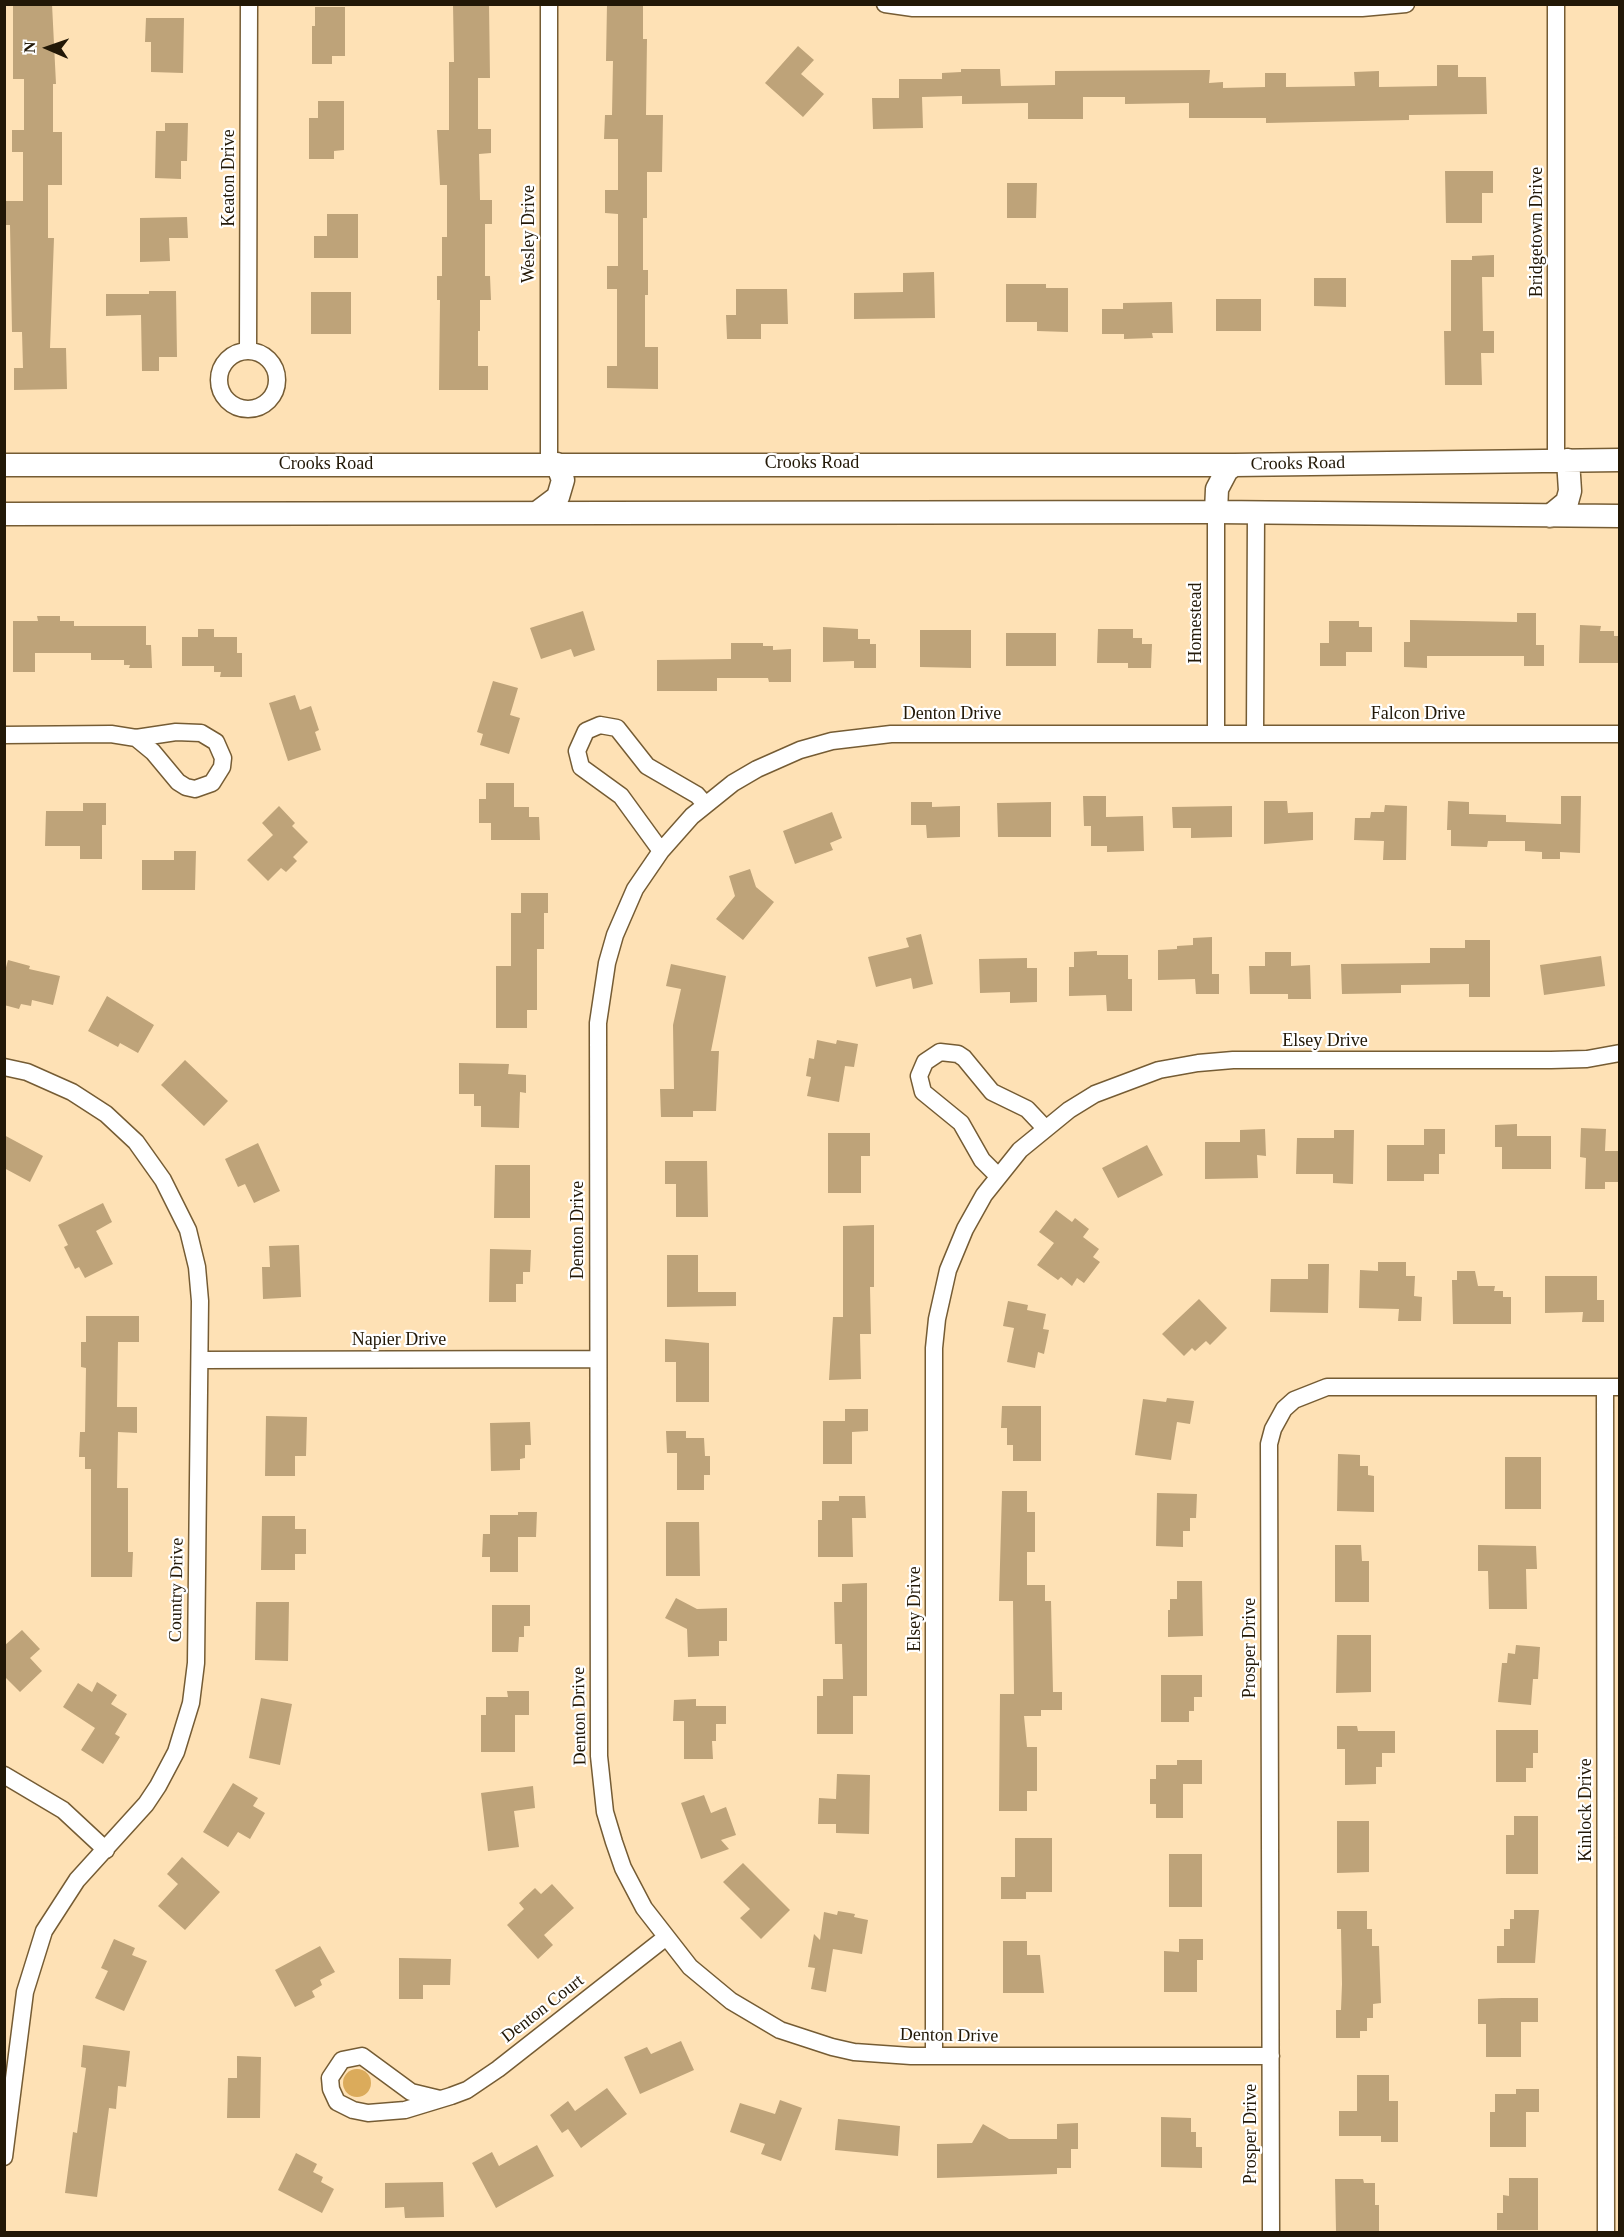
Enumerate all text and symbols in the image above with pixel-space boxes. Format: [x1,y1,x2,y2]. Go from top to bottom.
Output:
north arrow [18,18,78,78]
text: N [21,41,38,53]
street label: Keaton Drive [218,129,240,227]
street label: Bridgetown Drive [1526,167,1548,297]
street label: Wesley Drive [518,185,540,283]
street label: Crooks Road [765,452,859,474]
street label: Crooks Road [1251,452,1345,476]
street label: Crooks Road [279,453,373,475]
street label: Homestead [1185,583,1207,663]
street label: Denton Drive [903,703,1001,725]
street label: Falcon Drive [1371,703,1465,725]
street label: Elsey Drive [1282,1030,1368,1052]
street label: Denton Drive [567,1181,589,1279]
street label: Napier Drive [352,1329,446,1351]
street label: Country Drive [165,1538,189,1642]
street label: Elsey Drive [904,1566,926,1652]
street label: Prosper Drive [1239,1598,1261,1698]
street label: Denton Drive [568,1667,592,1765]
street label: Kinlock Drive [1575,1758,1597,1862]
street label: Denton Court [498,1970,588,2048]
street label: Denton Drive [900,2024,998,2048]
street label: Prosper Drive [1240,2084,1262,2184]

